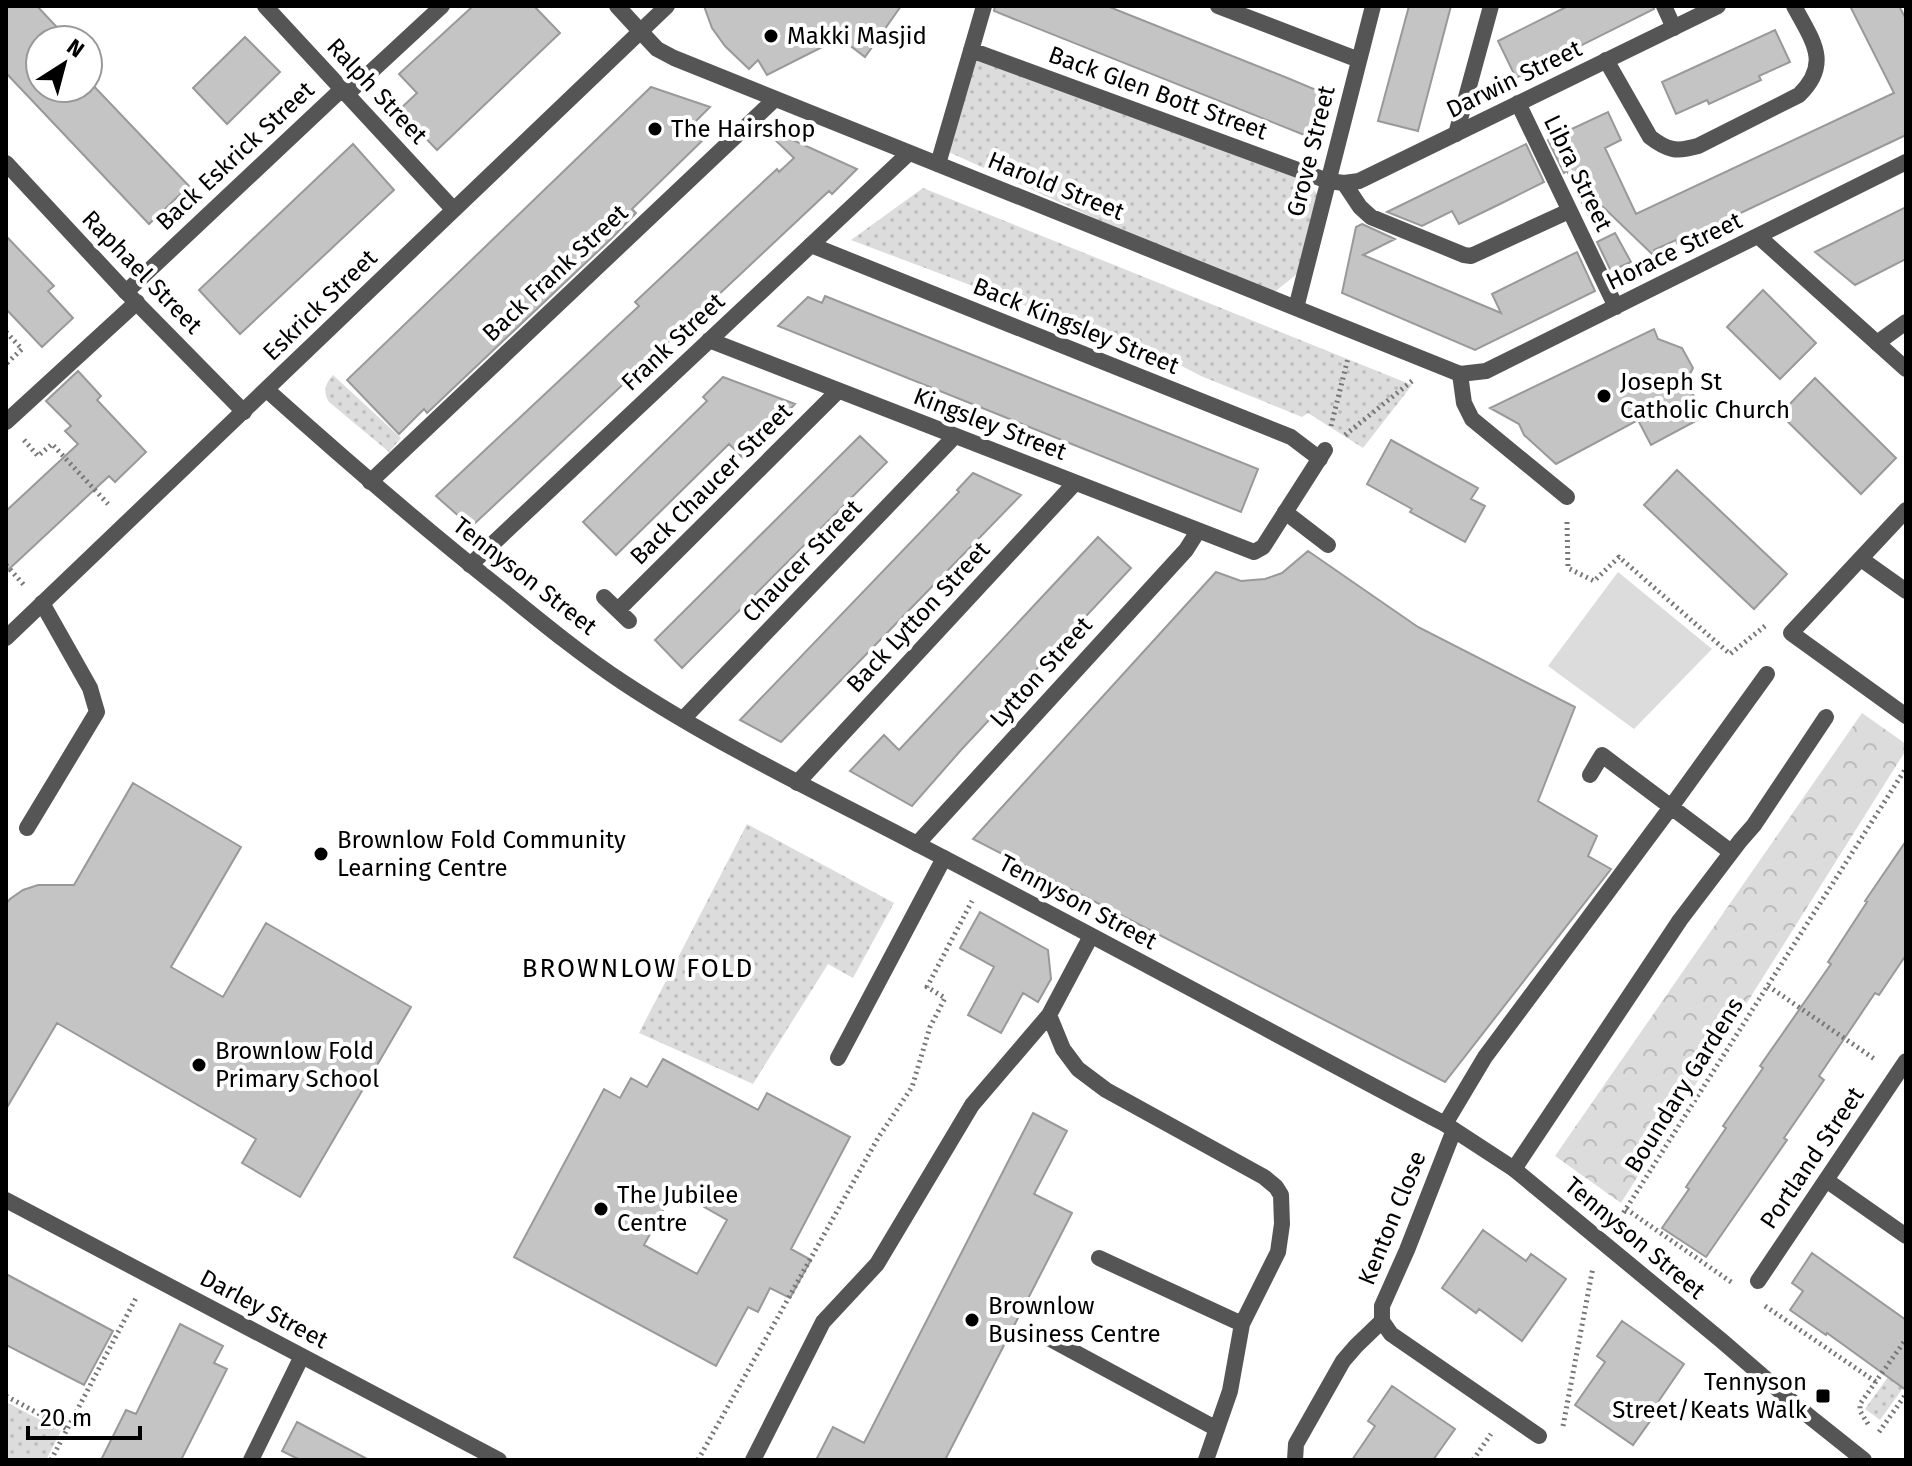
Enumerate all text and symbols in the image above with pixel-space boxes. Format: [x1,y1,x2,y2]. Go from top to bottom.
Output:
place label: Makki Masjid [787,22,927,50]
north arrow [24,24,104,104]
marker: Makki Masjid [762,27,780,45]
street label: Ralph Street [321,32,433,150]
text: N [62,33,89,63]
street label: Darwin Street [1442,34,1587,124]
street label: Back Glen Bott Street [1045,40,1272,146]
street label: Back Eskrick Street [150,76,320,236]
street label: Grove Street [1281,82,1341,219]
street label: Libra Street [1538,110,1618,236]
place label: The Hairshop [671,115,816,143]
marker: The Hairshop [646,120,664,138]
street label: Harold Street [984,146,1129,226]
street label: Back Frank Street [477,198,634,347]
street label: Raphael Street [76,205,208,340]
street label: Horace Street [1602,206,1747,296]
street label: Eskrick Street [257,243,383,366]
street label: Back Kingsley Street [969,272,1183,380]
street label: Frank Street [616,287,730,397]
place label: Joseph St Catholic Church [1620,368,1790,424]
street label: Kingsley Street [910,382,1071,466]
marker: Joseph St Catholic Church [1595,387,1613,405]
street label: Back Chaucer Street [624,397,798,571]
street label: Chaucer Street [737,494,868,628]
street label: Tennyson Street [448,511,603,641]
street label: Back Lytton Street [841,535,995,698]
street label: Lytton Street [984,611,1098,733]
place label: Brownlow Fold Community Learning Centre [337,826,626,882]
marker: Brownlow Fold Community Learning Centre [312,845,330,863]
street label: Tennyson Street [994,849,1162,955]
district label: BROWNLOW FOLD [522,953,754,984]
street label: Boundary Gardens [1619,992,1749,1178]
place label: Brownlow Fold Primary School [215,1037,379,1093]
marker: Brownlow Fold Primary School [190,1056,208,1074]
street label: Portland Street [1754,1082,1870,1234]
street label: Kenton Close [1352,1147,1432,1289]
street label: Tennyson Street [1559,1171,1711,1305]
place label: The Jubilee Centre [617,1181,738,1237]
marker: The Jubilee Centre [592,1200,610,1218]
street label: Darley Street [195,1264,333,1355]
place label: Brownlow Business Centre [988,1292,1161,1348]
marker: Brownlow Business Centre [963,1311,981,1329]
place label: Tennyson Street/Keats Walk [1612,1368,1808,1424]
marker: Tennyson Street/Keats Walk [1814,1387,1832,1405]
scale bar [28,1390,140,1440]
text: 20 m [40,1404,92,1432]

